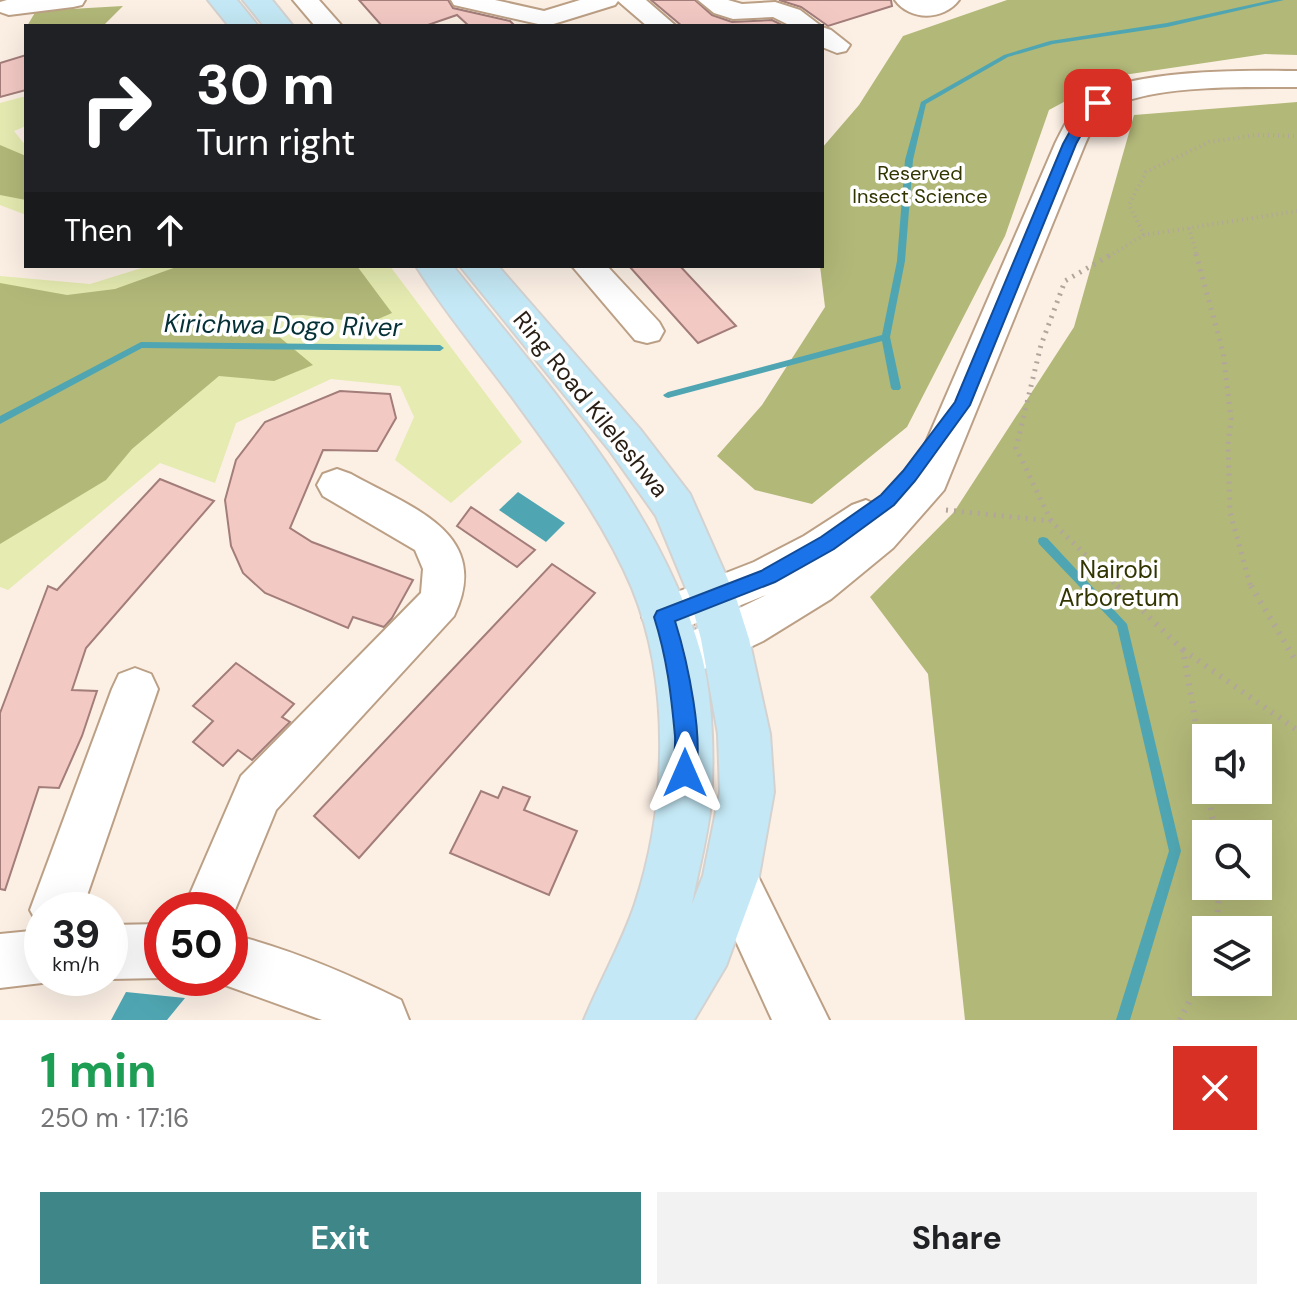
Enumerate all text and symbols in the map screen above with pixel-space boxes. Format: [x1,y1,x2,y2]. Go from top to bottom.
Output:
text: 30 m [196,48,335,121]
icon: right [64,56,168,160]
pin [1064,69,1132,137]
icon: arrive [1076,81,1120,125]
text: Turn right [196,119,355,166]
park label: Reserved Insect Science [852,160,988,209]
icon: ahead [148,208,192,252]
text: Then [64,211,132,250]
street label: Ring Road Kileleshwa [506,305,676,503]
water label: Kirichwa Dogo River [164,306,404,344]
park label: Nairobi Arboretum [1059,554,1179,613]
map controls [1192,724,1272,996]
button: sound [1192,724,1272,804]
position arrow [643,731,727,815]
button: search [1192,820,1272,900]
speed limit sign: 50 [144,892,248,996]
text: 39 [52,908,100,960]
button: layers [1192,916,1272,996]
text: km/h [52,951,100,977]
text: 1 min [40,1039,157,1102]
button: close [1173,1046,1257,1130]
text: 250 m · 17:16 [40,1101,189,1135]
button: Exit [40,1192,641,1284]
button: Share [657,1192,1257,1284]

